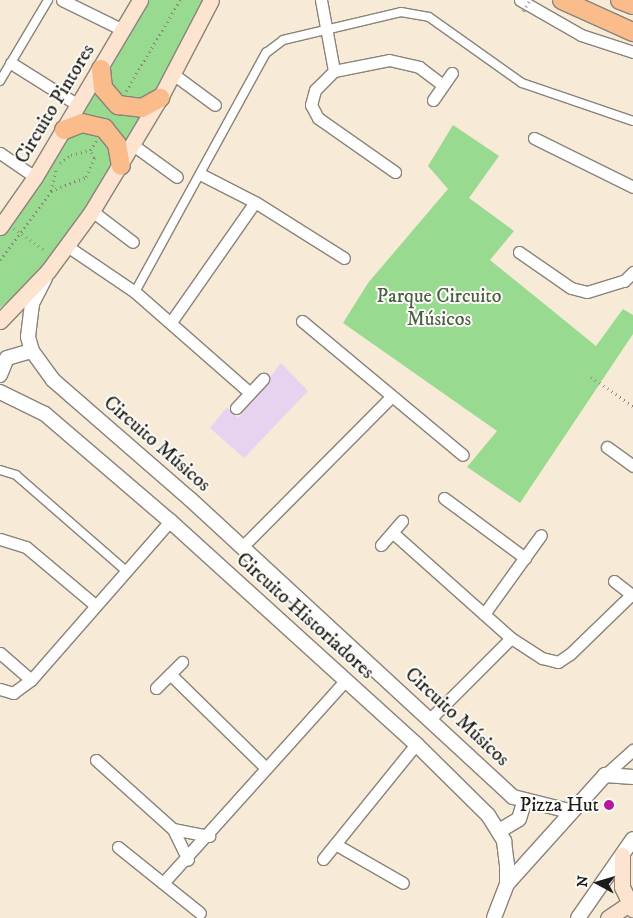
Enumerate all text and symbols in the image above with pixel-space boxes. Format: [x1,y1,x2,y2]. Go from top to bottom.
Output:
street label: Circuito Pintores [10,40,100,168]
park label: Parque Circuito Músicos [377,284,501,331]
street label: Circuito Músicos [99,391,215,497]
street label: Circuito Historiadores [231,548,379,684]
street label: Circuito Músicos [400,663,514,771]
place label: Pizza Hut [520,793,599,817]
marker: Pizza Hut [603,799,615,811]
north arrow [573,858,623,908]
text: N [574,875,593,888]

